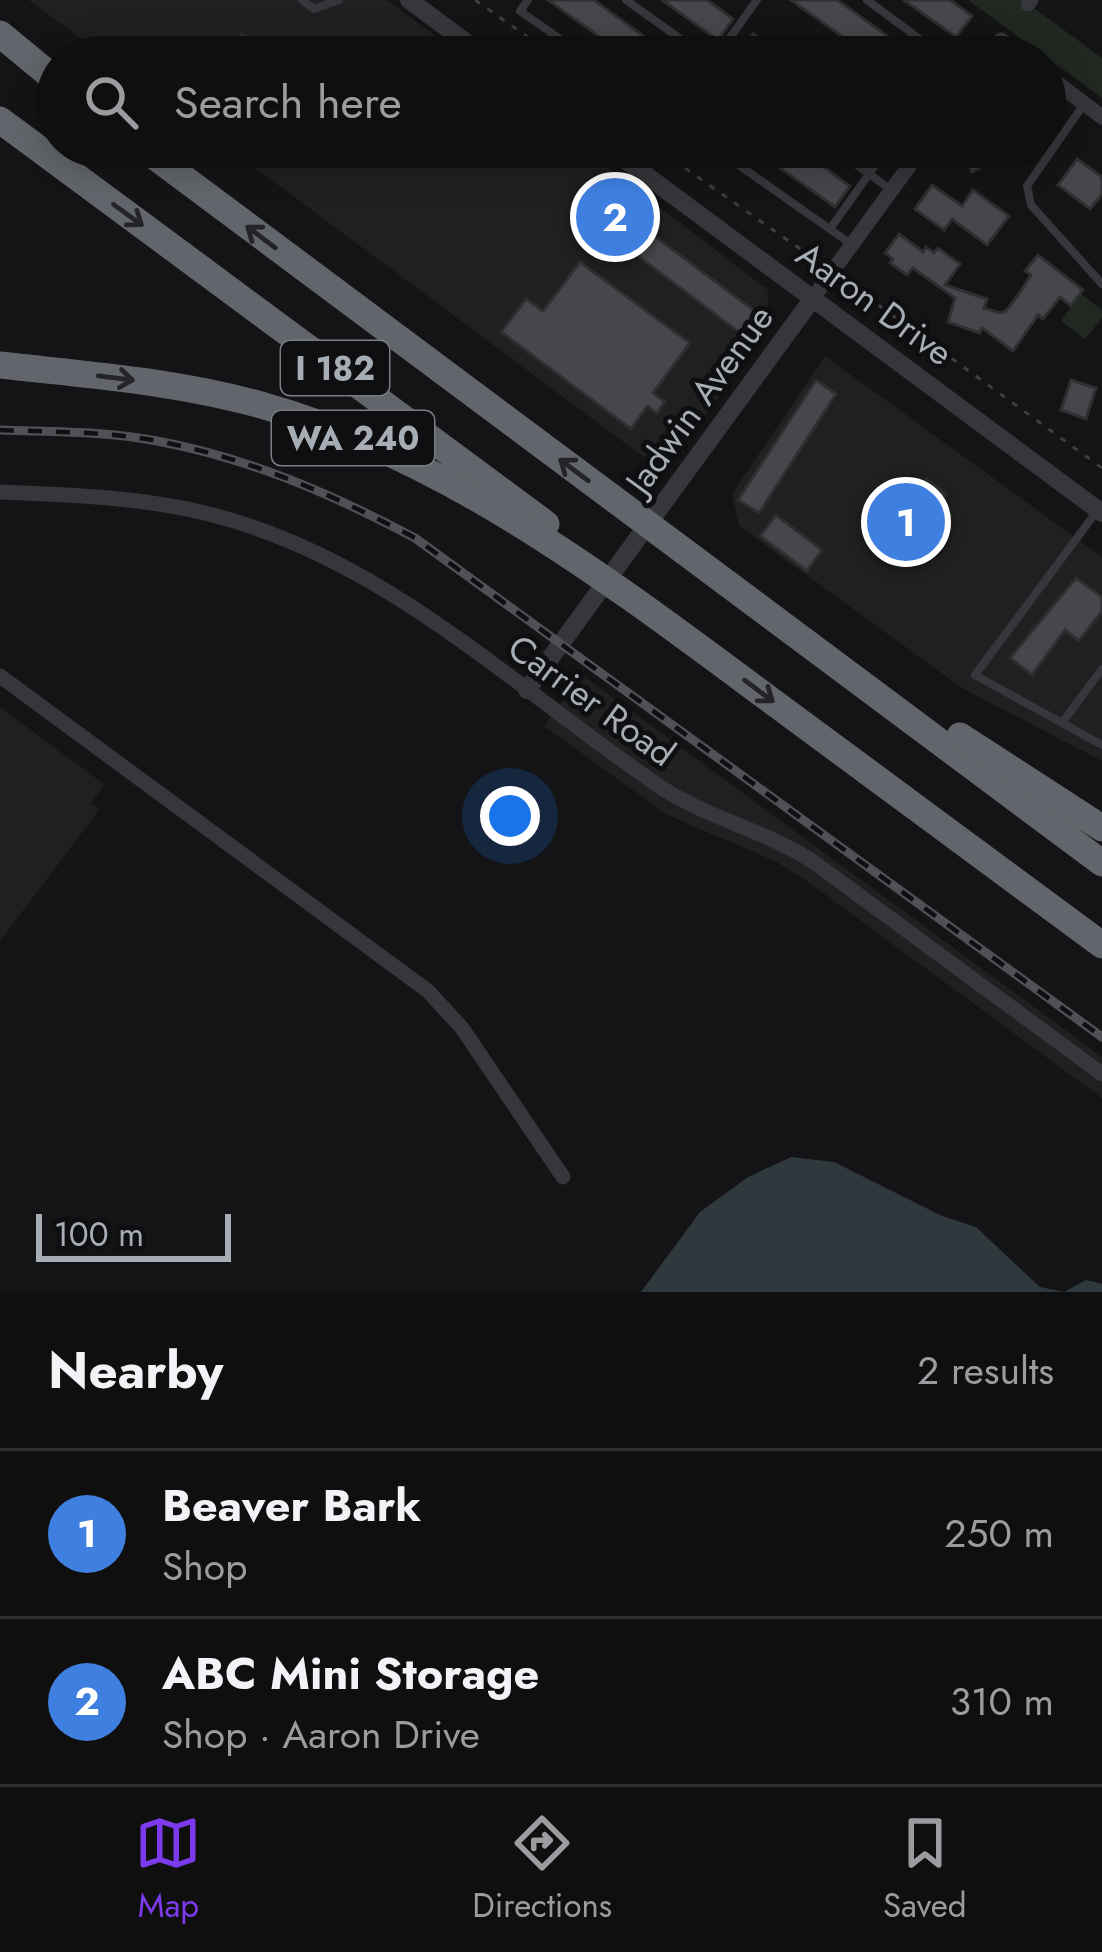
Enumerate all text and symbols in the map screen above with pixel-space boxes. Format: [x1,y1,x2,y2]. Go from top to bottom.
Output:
search box [36,36,1066,168]
icon: search [78,69,144,135]
text: Search here [174,70,402,135]
pin: 2 [576,172,654,262]
one-way arrow [111,201,144,227]
one-way arrow [245,225,278,251]
street label: Aaron Drive [786,228,964,378]
street label: Jadwin Avenue [610,294,785,507]
road number: I 182 [281,341,389,395]
one-way arrow [96,368,135,390]
road number: WA 240 [272,411,434,465]
one-way arrow [558,458,591,484]
pin: 1 [867,477,945,567]
street label: Carrier Road [498,622,686,778]
one-way arrow [742,678,774,704]
your location [480,786,540,846]
scale bar [36,1208,231,1261]
text: 100 m [54,1211,144,1258]
text: Nearby [48,1333,223,1407]
text: 2 results [917,1342,1054,1399]
text: Beaver Bark [162,1473,421,1538]
text: 1 [77,1505,97,1562]
text: 250 m [944,1505,1054,1562]
text: Shop [162,1538,247,1595]
text: ABC Mini Storage [162,1641,539,1706]
text: 2 [74,1673,100,1730]
text: 310 m [950,1673,1054,1730]
text: Shop · Aaron Drive [162,1706,480,1763]
tab: Map [135,1810,201,1929]
tab: Directions [472,1810,612,1929]
tab: Saved [883,1810,967,1929]

